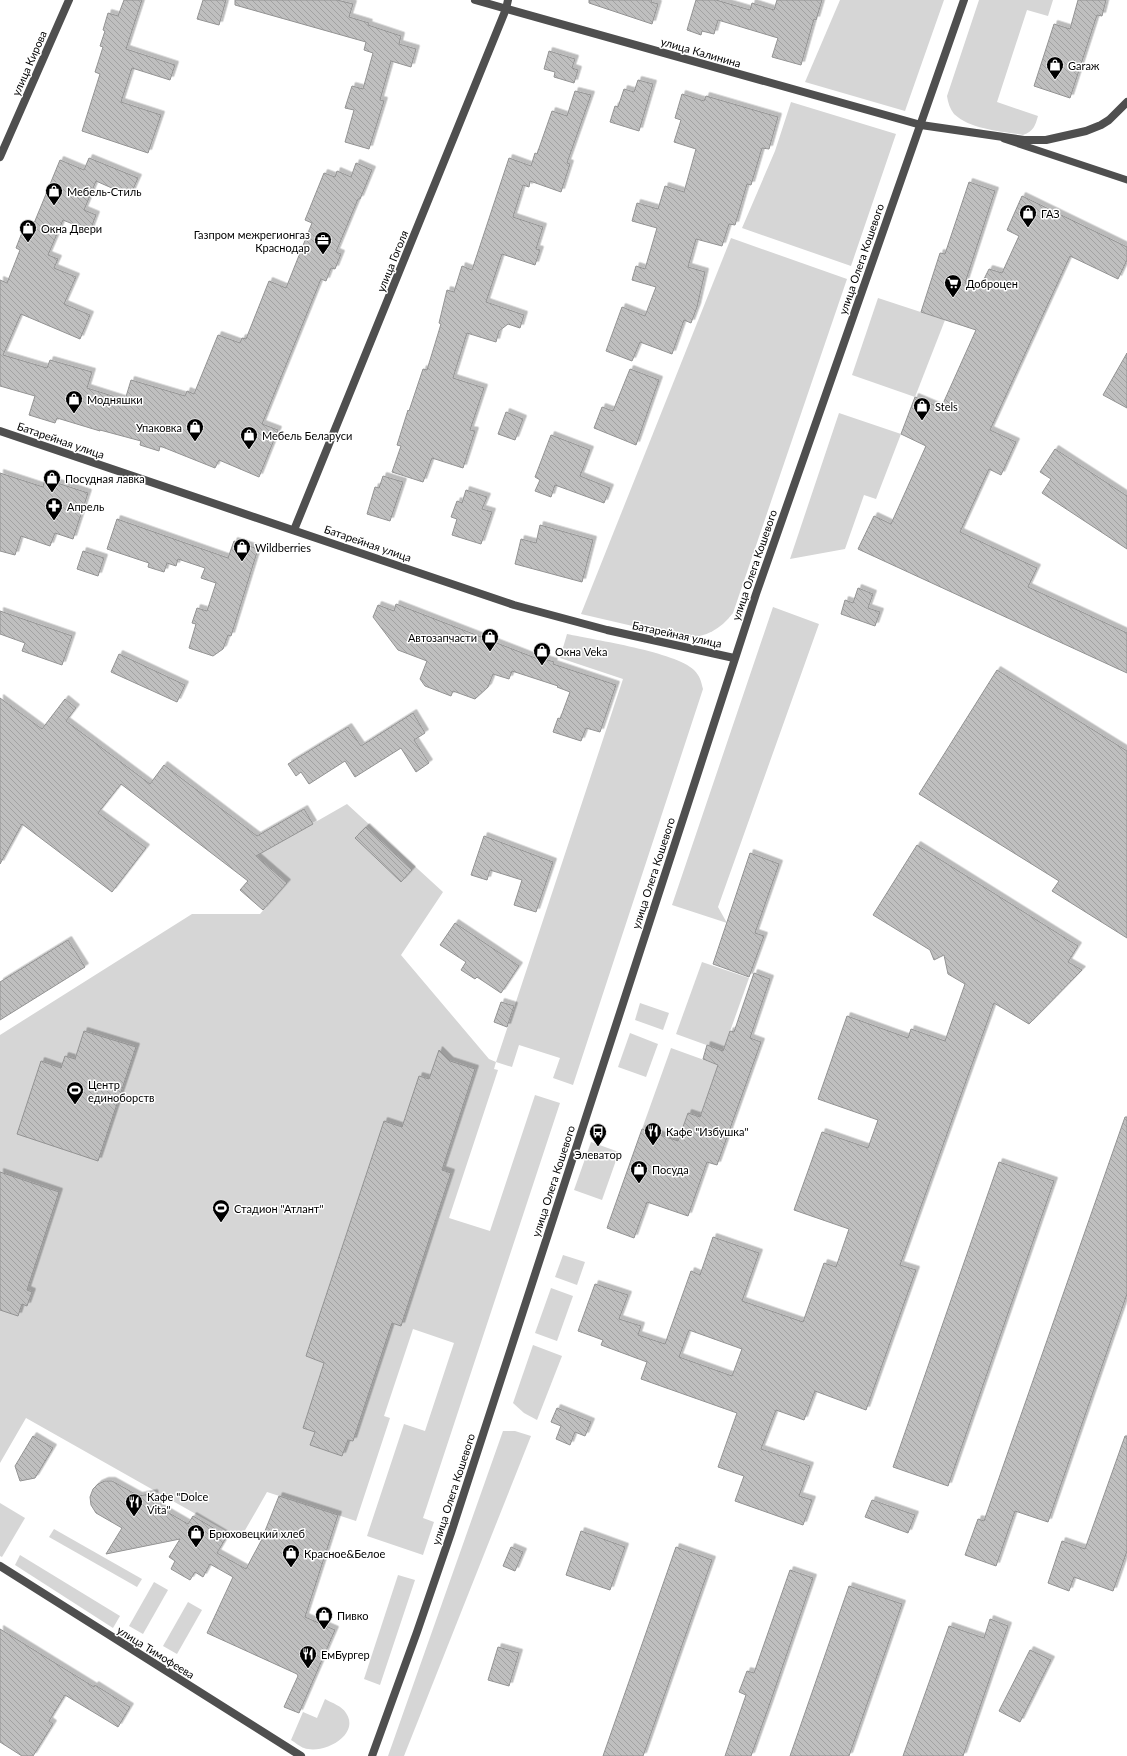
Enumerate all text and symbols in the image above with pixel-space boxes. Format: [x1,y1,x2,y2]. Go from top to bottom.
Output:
street label: улица Кирова [9,28,49,98]
street label: улица Калинина [660,34,742,70]
shop icon: Garaж [1045,55,1065,80]
place label: Garaж [1068,59,1100,72]
shop icon: Мебель-Стиль [44,181,64,206]
place label: Мебель-Стиль [67,185,141,198]
street label: улица Олега Кошевого [836,202,886,316]
shop icon: ГАЗ [1018,203,1038,228]
place label: ГАЗ [1041,207,1060,220]
shop icon: Окна Двери [18,218,38,243]
place label: Окна Двери [41,222,102,235]
place label: Газпром межрегионгаз Краснодар [194,228,310,254]
street label: улица Гоголя [374,228,410,294]
office icon: Газпром межрегионгаз Краснодар [313,230,333,255]
supermarket icon: Доброцен [943,273,963,298]
place label: Доброцен [966,277,1018,290]
shop icon: Модняшки [64,389,84,414]
place label: Модняшки [87,393,143,406]
shop icon: Stels [912,396,932,421]
place label: Stels [935,400,958,413]
shop icon: Упаковка [185,417,205,442]
street label: Батарейная улица [16,419,106,461]
place label: Упаковка [136,421,182,434]
shop icon: Мебель Беларуси [239,425,259,450]
place label: Мебель Беларуси [262,429,352,442]
shop icon: Посудная лавка [42,468,62,493]
place label: Посудная лавка [65,472,145,485]
pharmacy icon: Апрель [44,496,64,521]
place label: Апрель [67,500,104,513]
street label: улица Олега Кошевого [729,508,779,622]
street label: Батарейная улица [323,522,413,564]
shop icon: Wildberries [232,537,252,562]
place label: Wildberries [255,541,311,554]
street label: Батарейная улица [631,618,723,650]
shop icon: Автозапчасти [480,627,500,652]
place label: Автозапчасти [408,631,477,644]
shop icon: Окна Veka [532,641,552,666]
place label: Окна Veka [555,645,607,658]
street label: улица Олега Кошевого [629,816,677,930]
place label: Центр единоборств [88,1078,154,1104]
sports icon: Центр единоборств [65,1080,85,1105]
restaurant icon: Кафе "Избушка" [643,1121,663,1146]
bus stop icon: Элеватор [588,1122,608,1147]
street label: улица Олега Кошевого [529,1124,577,1238]
place label: Кафе "Избушка" [666,1125,748,1138]
place label: Элеватор [574,1148,622,1161]
shop icon: Посуда [629,1159,649,1184]
place label: Посуда [652,1163,689,1176]
sports icon: Стадион "Атлант" [211,1198,231,1223]
place label: Стадион "Атлант" [234,1202,323,1215]
street label: улица Олега Кошевого [429,1432,477,1546]
place label: Кафе "Dolce Vita" [147,1490,208,1516]
restaurant icon: Кафе "Dolce Vita" [124,1492,144,1517]
shop icon: Брюховецкий хлеб [186,1523,206,1548]
place label: Брюховецкий хлеб [209,1527,305,1540]
shop icon: Красное&Белое [281,1543,301,1568]
place label: Красное&Белое [304,1547,386,1560]
shop icon: Пивко [314,1605,334,1630]
place label: Пивко [337,1609,369,1622]
street label: улица Тимофеева [115,1623,197,1681]
restaurant icon: ЕмБургер [298,1644,318,1669]
place label: ЕмБургер [321,1648,370,1661]

